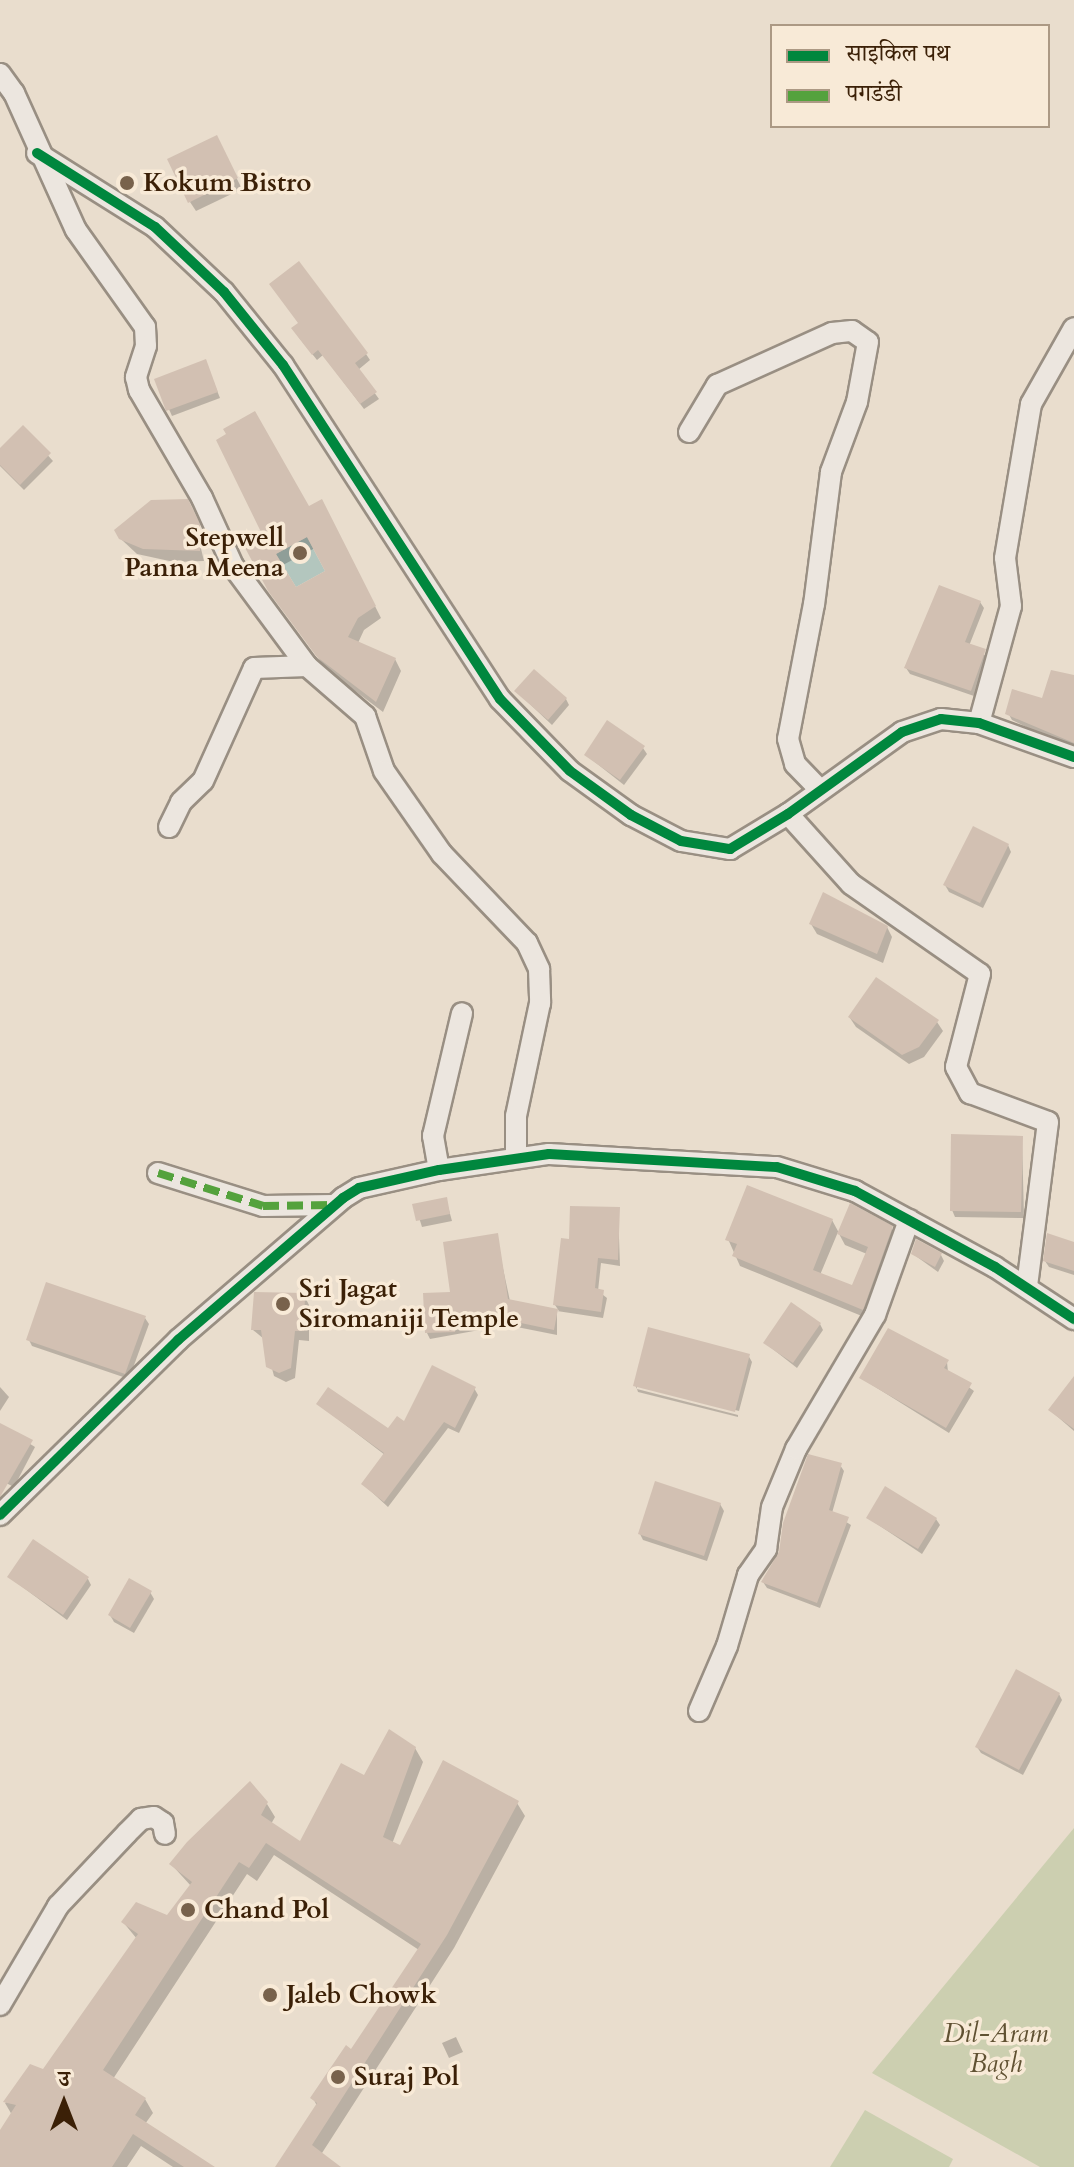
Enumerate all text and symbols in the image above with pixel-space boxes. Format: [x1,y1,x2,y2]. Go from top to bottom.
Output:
legend [770,24,1050,128]
text: साइकिल पथ [846,37,950,70]
text: पगडंडी [846,77,902,110]
place label: Kokum Bistro [143,167,311,199]
marker: Kokum Bistro [118,174,136,192]
place label: Stepwell Panna Meena [124,522,284,584]
marker: Stepwell Panna Meena [291,544,309,562]
place label: Sri Jagat Siromaniji Temple [299,1273,519,1334]
marker: Sri Jagat Siromaniji Temple [274,1295,292,1313]
place label: Chand Pol [204,1894,329,1926]
marker: Chand Pol [179,1901,197,1919]
place label: Jaleb Chowk [286,1979,437,2011]
marker: Jaleb Chowk [261,1986,279,2004]
park label: Dil-Aram Bagh [943,2018,1049,2080]
place label: Suraj Pol [354,2061,459,2093]
north arrow [24,2063,104,2143]
text: उ [58,2064,70,2094]
marker: Suraj Pol [329,2068,347,2086]

